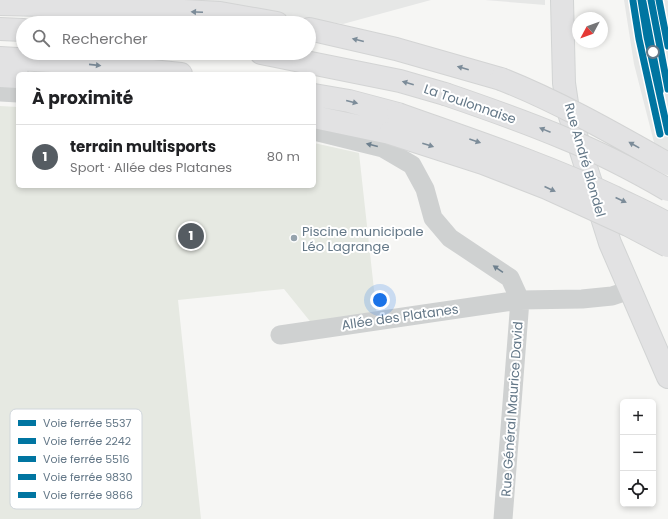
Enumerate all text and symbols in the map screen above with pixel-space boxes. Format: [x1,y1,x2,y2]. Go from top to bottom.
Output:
one-way arrow [191,8,203,15]
north arrow [572,12,608,48]
search box [16,16,316,60]
icon: search [30,27,52,49]
text: Rechercher [62,28,148,49]
one-way arrow [352,36,364,42]
unlabelled marker [646,45,660,59]
one-way arrow [89,62,101,69]
one-way arrow [457,65,469,71]
street label: La Toulonnaise [421,79,519,129]
one-way arrow [402,80,414,86]
text: À proximité [32,86,133,110]
one-way arrow [346,100,358,106]
street label: Rue André Blondel [560,101,610,219]
one-way arrow [538,127,550,133]
text: terrain multisports [70,136,216,157]
one-way arrow [469,138,481,144]
one-way arrow [628,141,640,148]
one-way arrow [366,142,378,148]
one-way arrow [422,142,434,148]
text: 1 [43,147,47,166]
text: 80 m [267,147,300,166]
text: Sport · Allée des Platanes [70,158,232,177]
one-way arrow [544,187,556,193]
one-way arrow [616,197,627,203]
pin: 1 [178,221,204,251]
place label: Piscine municipale Léo Lagrange [302,222,424,256]
marker: Piscine municipale Léo Lagrange [289,233,299,243]
one-way arrow [492,265,503,273]
your location [370,290,390,310]
street label: Allée des Platanes [340,299,460,335]
street label: Rue Général Maurice David [496,321,528,497]
map controls [620,399,656,507]
button: + [620,399,656,435]
legend [10,409,142,509]
text: Voie ferrée 5537 [43,415,131,431]
text: Voie ferrée 2242 [43,433,131,449]
button: − [620,435,656,471]
text: Voie ferrée 5516 [43,451,129,467]
text: Voie ferrée 9830 [43,469,133,485]
button: locate [620,471,656,507]
text: Voie ferrée 9866 [43,487,133,503]

